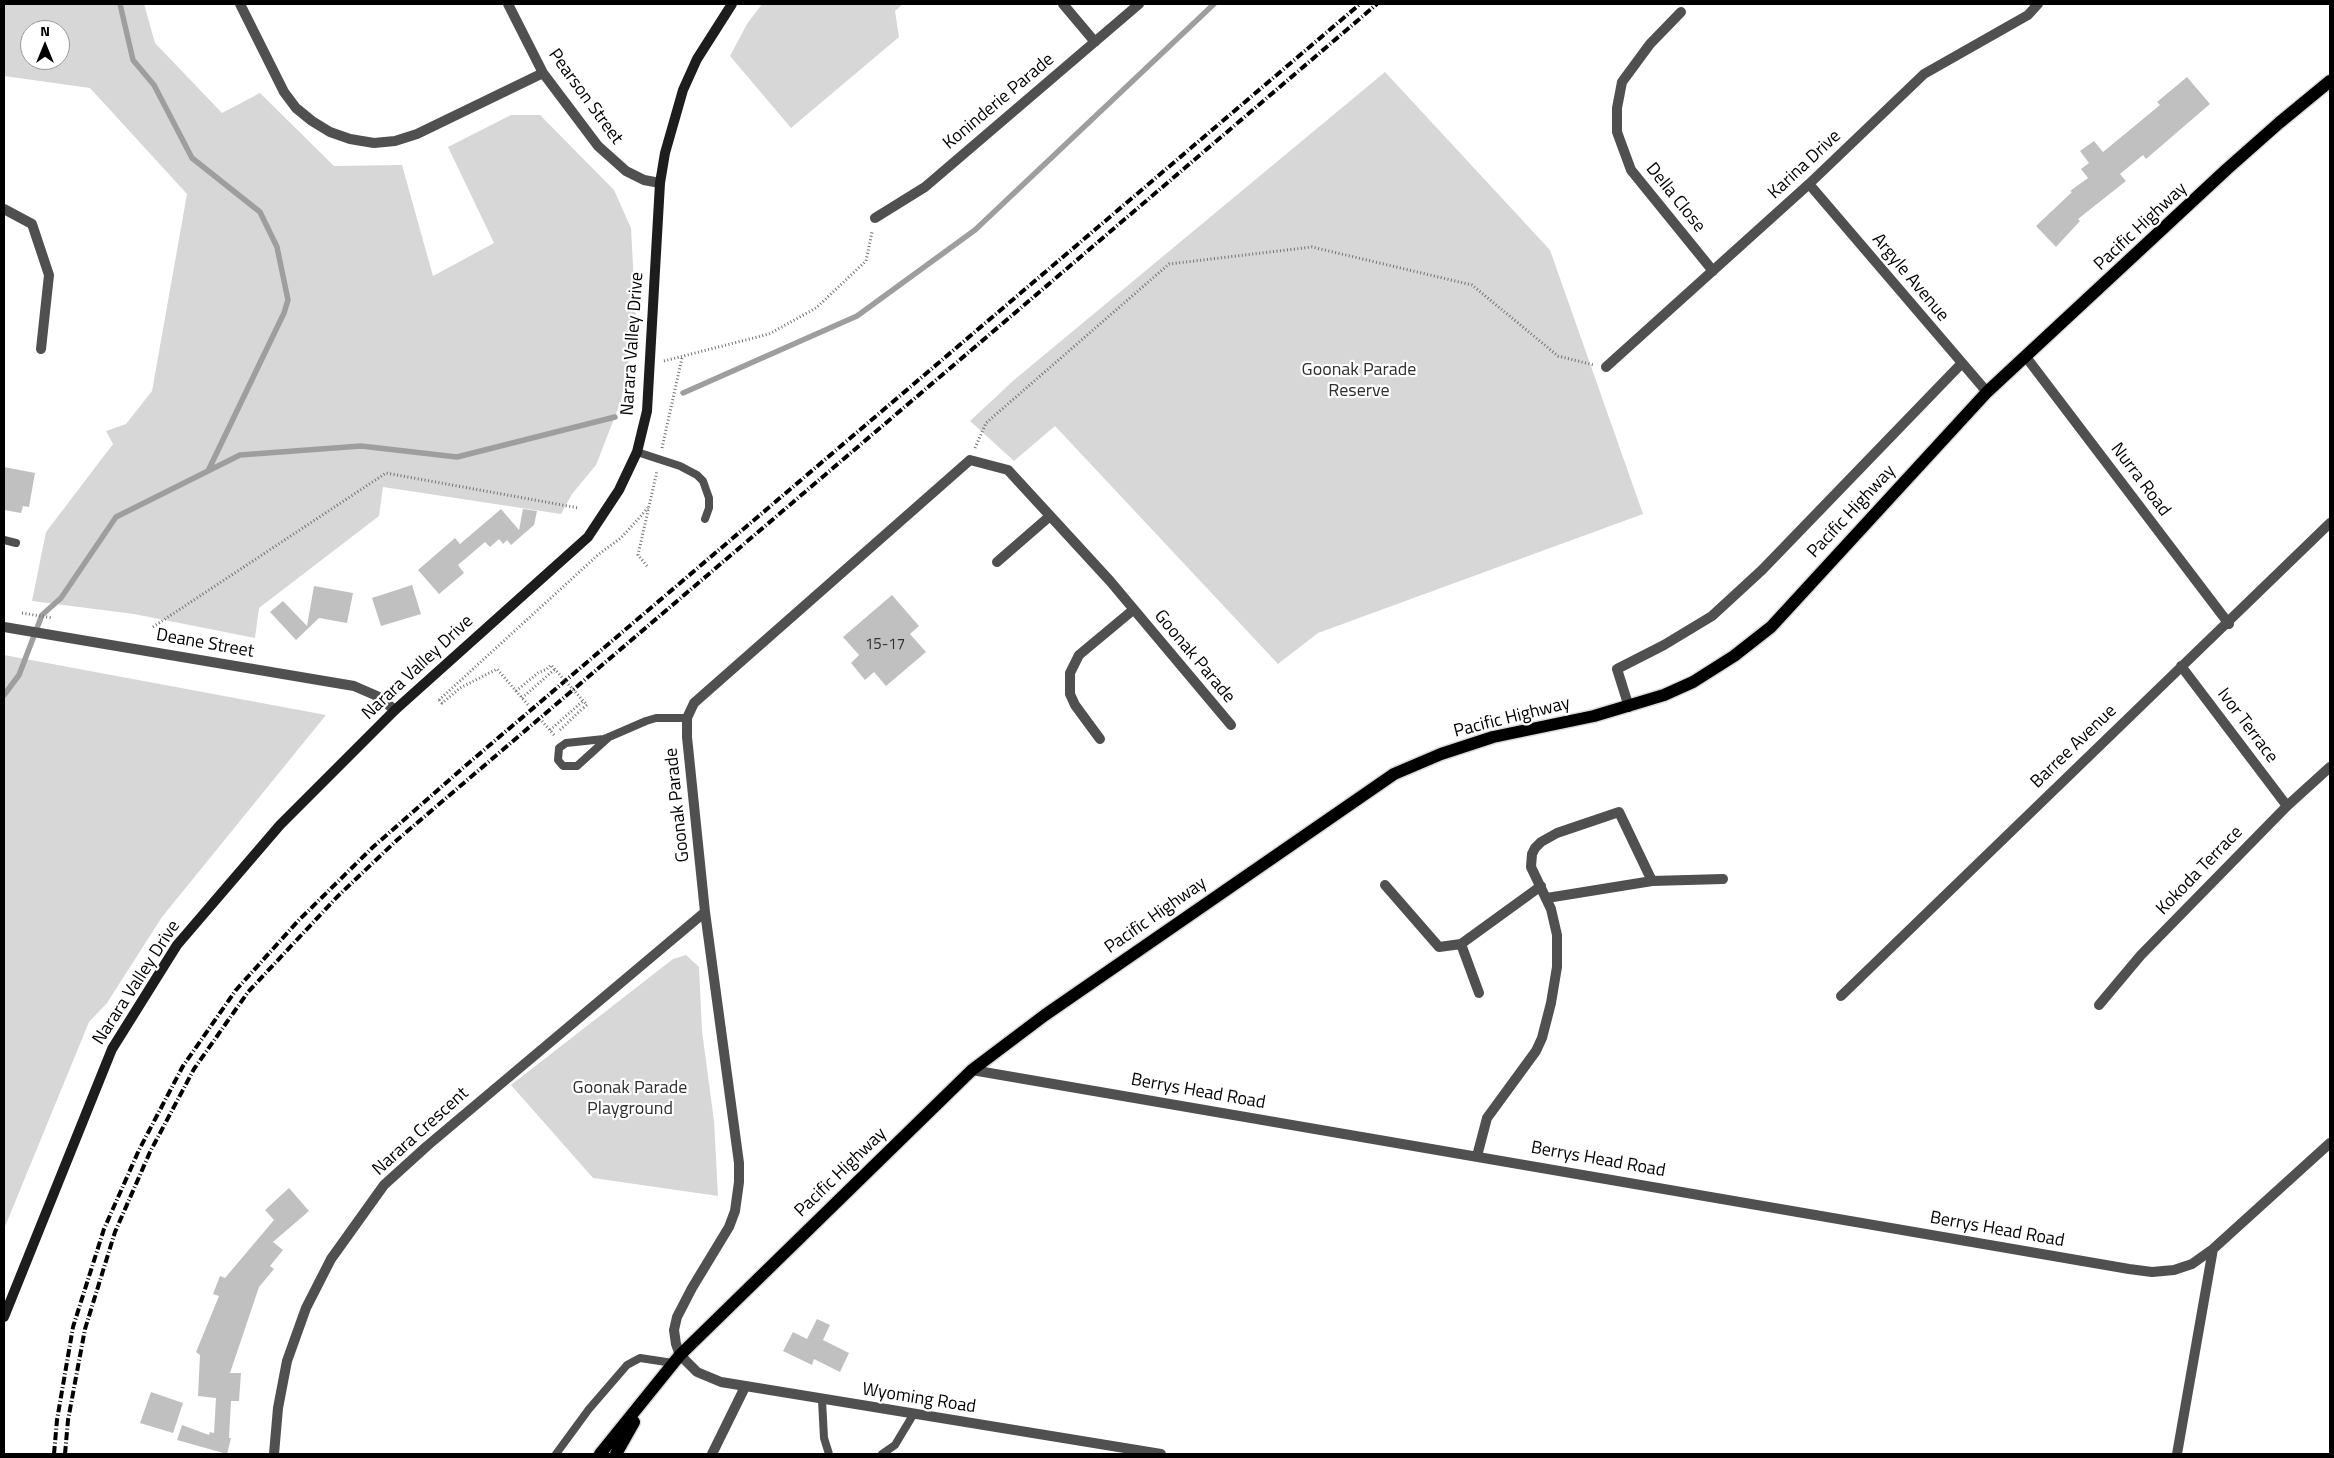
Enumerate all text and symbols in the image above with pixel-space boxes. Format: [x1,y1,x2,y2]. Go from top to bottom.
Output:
north arrow [20,20,70,70]
text: N [40,20,50,41]
street label: Pearson Street [543,45,627,149]
street label: Koninderie Parade [939,49,1059,155]
street label: Karina Drive [1764,126,1846,204]
street label: Della Close [1641,159,1709,237]
street label: Pacific Highway [2090,178,2192,276]
street label: Argyle Avenue [1867,230,1953,326]
street label: Narara Valley Drive [617,271,649,417]
park label: Goonak Parade Reserve [1302,360,1416,402]
street label: Nurra Road [2105,439,2175,521]
street label: Pacific Highway [1803,461,1901,563]
street label: Goonak Parade [1149,606,1239,708]
street label: Narara Valley Drive [358,611,478,725]
street label: Deane Street [154,625,256,663]
house number: 15-17 [865,636,905,654]
street label: Ivor Terrace [2212,684,2282,768]
street label: Pacific Highway [1452,693,1572,743]
street label: Barree Avenue [2027,701,2121,793]
street label: Goonak Parade [661,747,695,863]
street label: Kokoda Terrace [2152,822,2248,920]
street label: Pacific Highway [1101,873,1211,959]
street label: Narara Valley Drive [89,917,185,1049]
street label: Berrys Head Road [1129,1070,1267,1114]
park label: Goonak Parade Playground [573,1078,687,1120]
street label: Narara Crescent [369,1083,473,1181]
street label: Pacific Highway [791,1124,891,1222]
street label: Berrys Head Road [1529,1138,1667,1182]
street label: Berrys Head Road [1928,1208,2066,1252]
street label: Wyoming Road [861,1379,977,1419]

